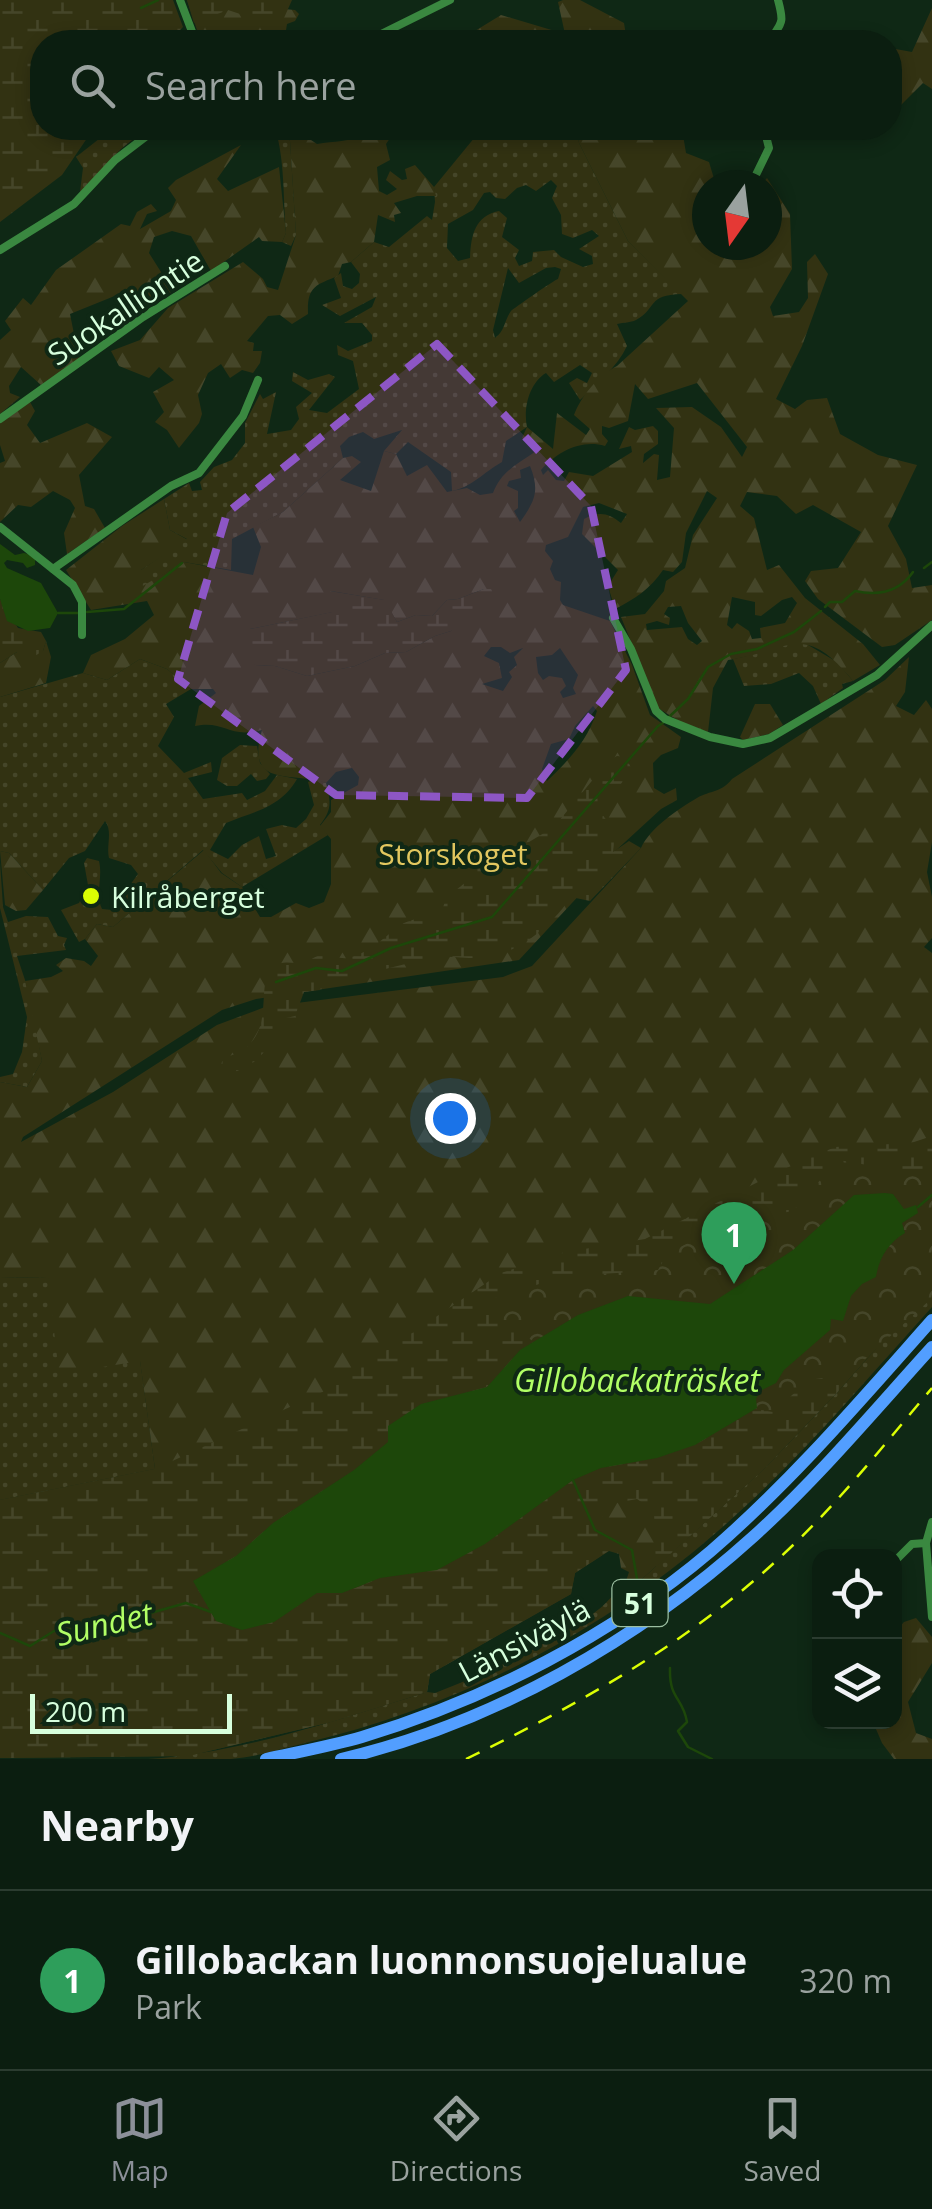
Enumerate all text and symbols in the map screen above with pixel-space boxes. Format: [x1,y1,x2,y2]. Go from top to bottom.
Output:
search box [30,30,902,140]
icon: search [65,58,120,113]
text: Search here [145,59,357,111]
north arrow [692,170,782,260]
street label: Suokalliontie [39,240,211,374]
park label: Storskoget [378,833,528,874]
place label: Kilråberget [111,876,265,917]
marker: Kilråberget [80,885,102,907]
your location [425,1093,476,1144]
pin: 1 [702,1202,766,1284]
water label: Gillobackaträsket [514,1358,761,1401]
map controls [812,1549,902,1729]
button: locate [812,1549,902,1639]
road number: 51 [612,1580,668,1626]
street label: Länsiväylä [451,1588,597,1692]
water label: Sundet [51,1591,158,1655]
button: layers [812,1639,902,1729]
scale bar [30,1689,232,1734]
text: 200 m [45,1692,126,1730]
text: Nearby [40,1796,194,1853]
text: Gillobackan luonnonsuojelualue [135,1933,747,1985]
text: 1 [63,1959,82,2002]
text: 320 m [799,1959,892,2002]
text: Park [135,1985,202,2028]
tab: Map [111,2091,169,2189]
tab: Directions [390,2091,522,2189]
tab: Saved [744,2091,821,2189]

